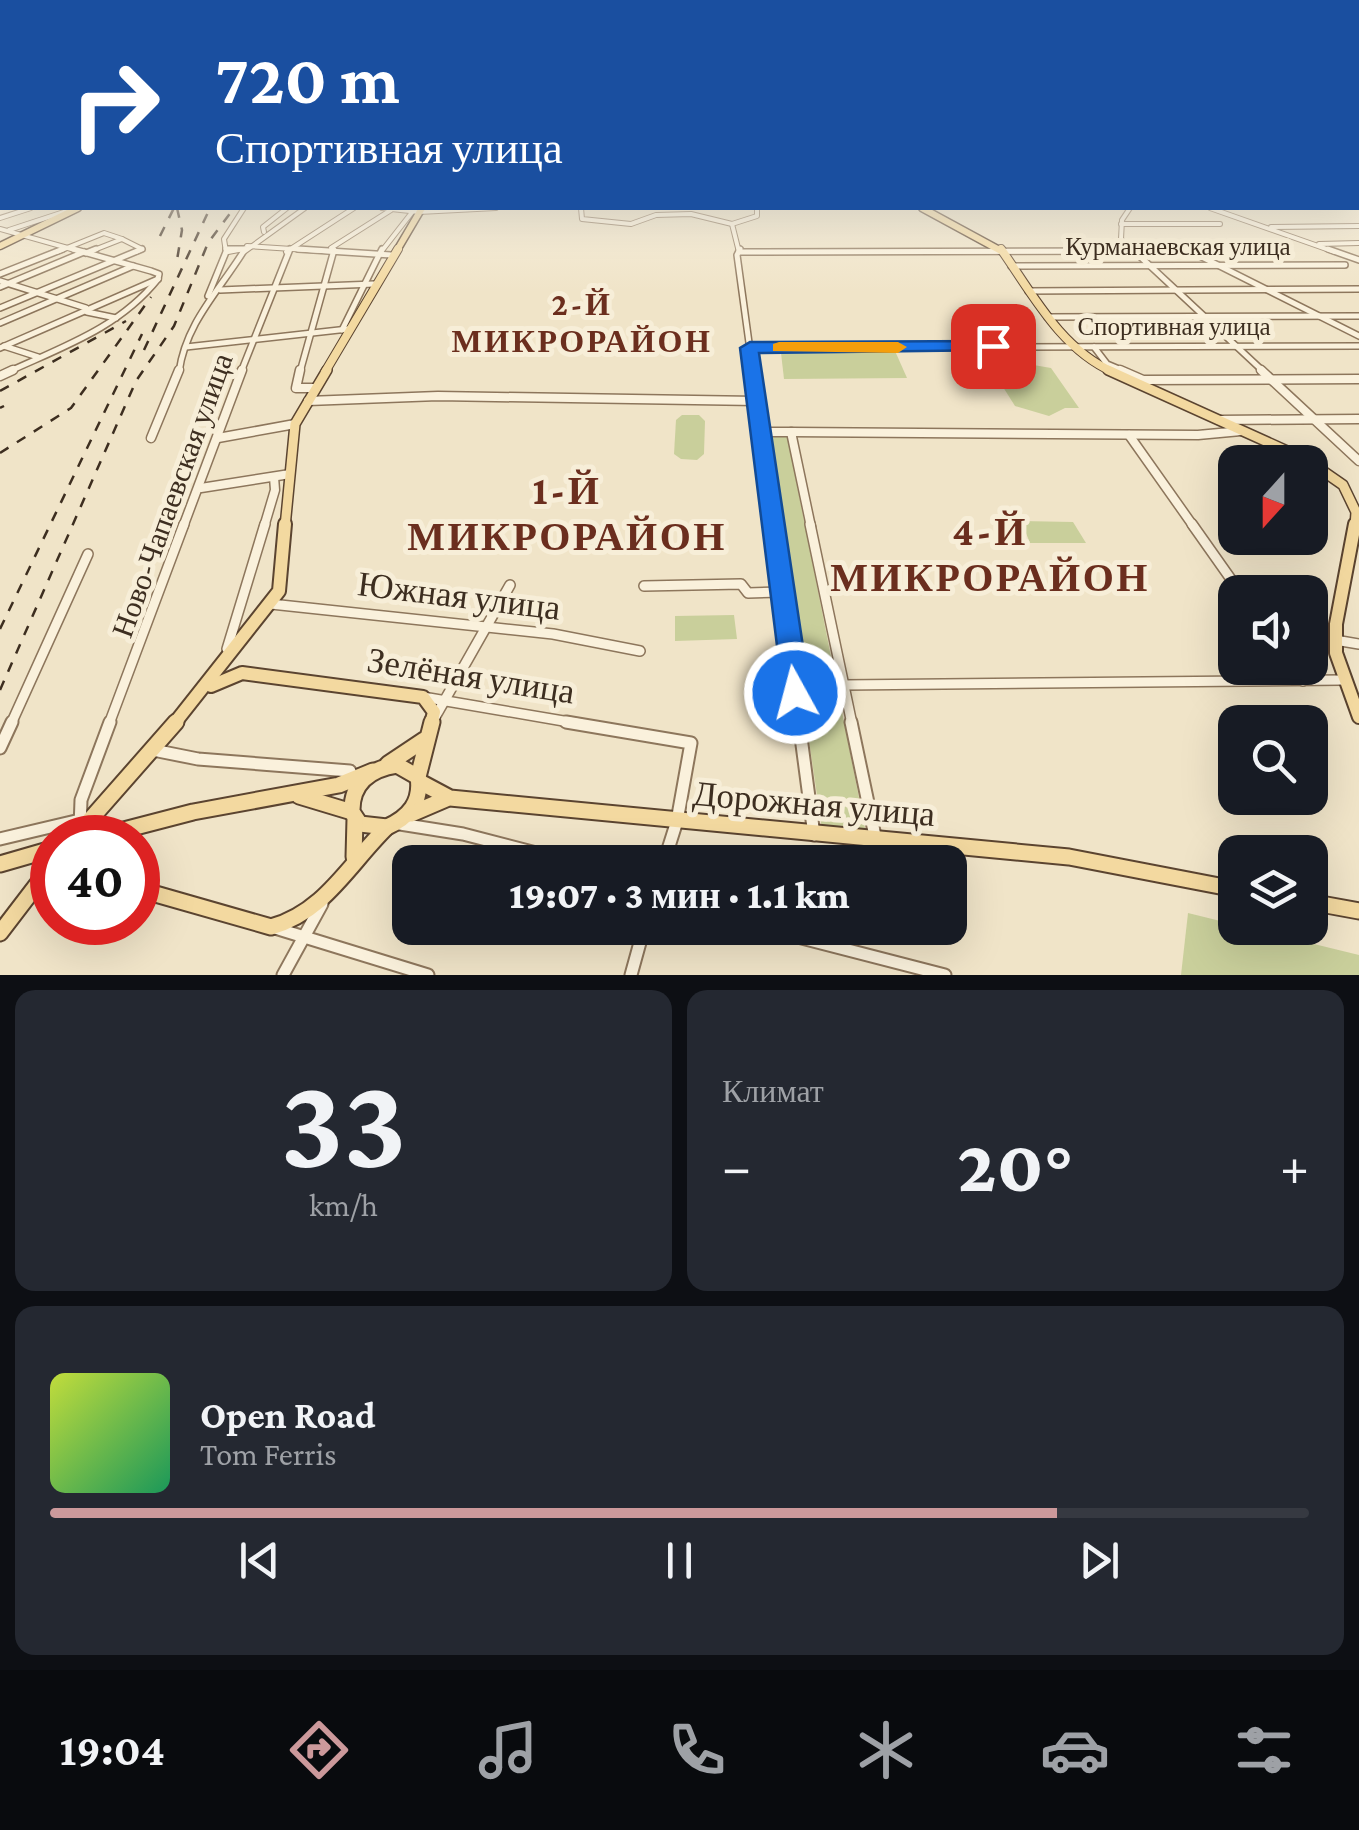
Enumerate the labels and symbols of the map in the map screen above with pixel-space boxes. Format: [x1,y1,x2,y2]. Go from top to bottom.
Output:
street label: Курманаевская улица [1065,233,1291,260]
district label: 2-Й МИКРОРАЙОН [452,286,712,359]
pin [951,304,1036,389]
street label: Спортивная улица [1077,313,1271,340]
street label: Ново-Чапаевская улица [105,348,239,642]
north arrow [1218,445,1328,555]
district label: 1-Й МИКРОРАЙОН [407,468,727,559]
district label: 4-Й МИКРОРАЙОН [830,509,1150,600]
street label: Южная улица [355,564,563,628]
street label: Зелёная улица [365,640,578,712]
position arrow [743,641,847,745]
street label: Дорожная улица [691,774,937,834]
speed limit sign: 40 [30,815,160,945]

